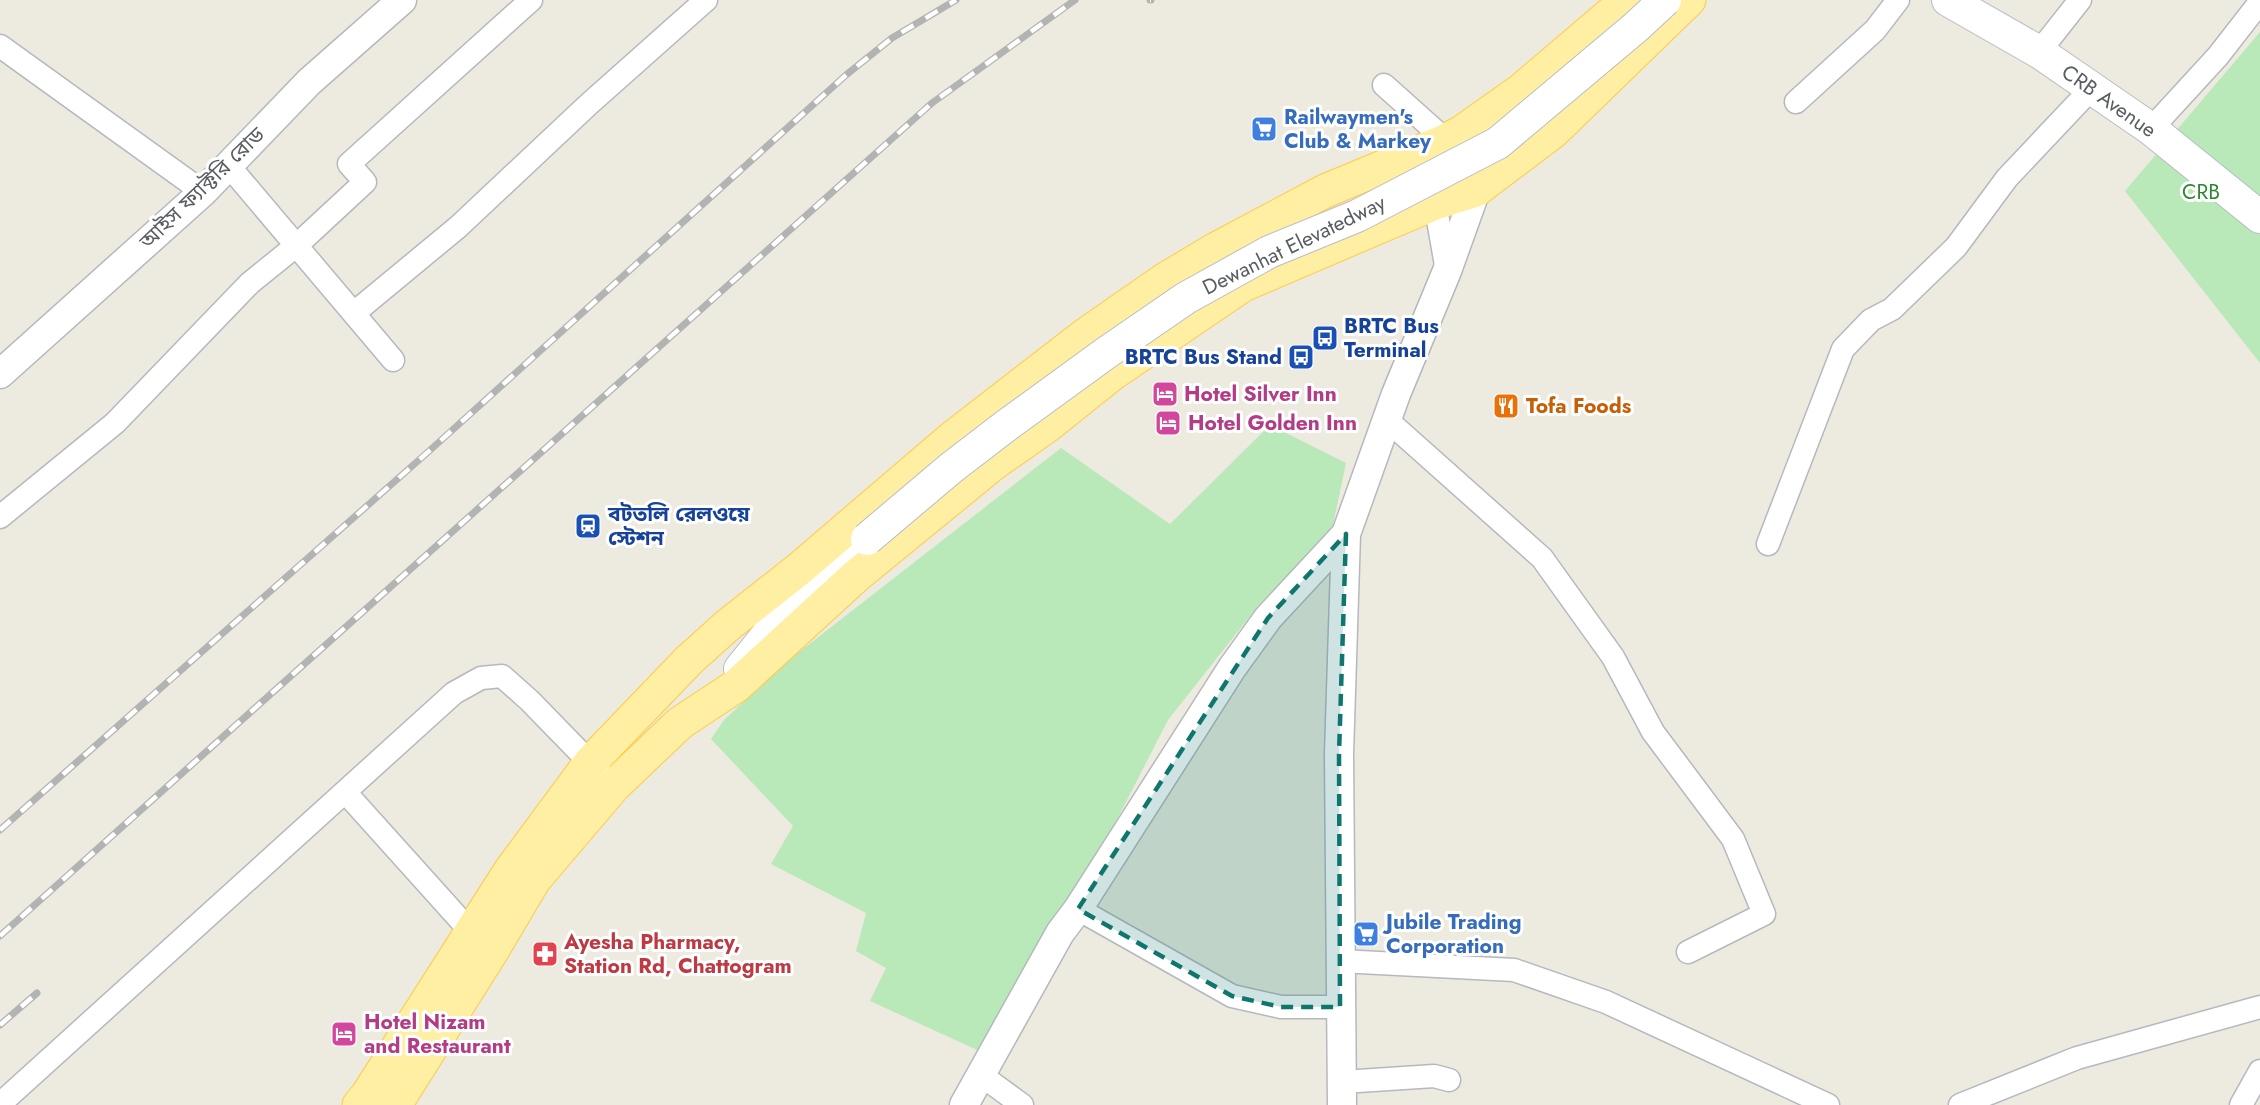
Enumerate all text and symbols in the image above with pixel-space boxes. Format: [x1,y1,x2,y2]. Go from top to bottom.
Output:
street label: CRB Avenue [2056,57,2163,145]
place label: Railwaymen's Club & Markey [1284,102,1432,156]
supermarket icon: Railwaymen's Club & Markey [1249,114,1279,144]
street label: আইস ফ্যাক্টরি রোড [132,120,272,256]
park label: CRB [2182,177,2220,207]
street label: Dewanhat Elevatedway [1197,187,1391,302]
place label: BRTC Bus Terminal [1344,311,1439,365]
bus stop icon: BRTC Bus Terminal [1310,323,1340,353]
place label: BRTC Bus Stand [1125,342,1282,372]
bus stop icon: BRTC Bus Stand [1286,342,1316,372]
hotel icon: Hotel Silver Inn [1150,379,1180,409]
place label: Hotel Silver Inn [1184,379,1337,409]
restaurant icon: Tofa Foods [1491,391,1521,421]
place label: Tofa Foods [1526,391,1632,421]
hotel icon: Hotel Golden Inn [1153,408,1183,438]
place label: Hotel Golden Inn [1188,408,1357,438]
place label: বটতলি রেলওয়ে স্টেশন [607,499,751,553]
station icon: বটতলি রেলওয়ে স্টেশন [573,511,603,541]
place label: Jubile Trading Corporation [1382,907,1521,961]
supermarket icon: Jubile Trading Corporation [1351,919,1381,949]
place label: Ayesha Pharmacy, Station Rd, Chattogram [563,927,792,981]
pharmacy icon: Ayesha Pharmacy, Station Rd, Chattogram [530,939,560,969]
place label: Hotel Nizam and Restaurant [364,1007,511,1061]
hotel icon: Hotel Nizam and Restaurant [329,1019,359,1049]

